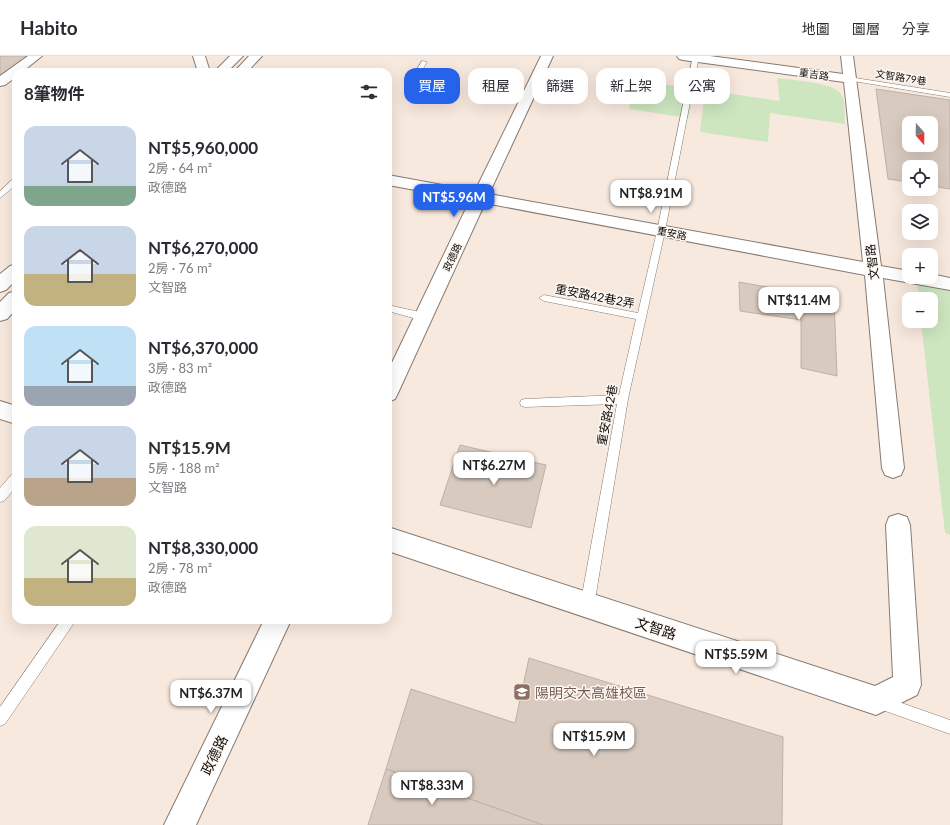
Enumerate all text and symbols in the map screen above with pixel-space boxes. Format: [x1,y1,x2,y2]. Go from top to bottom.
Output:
text: Habito [20,16,78,39]
text: 地圖 [802,20,830,37]
text: 圖層 [852,20,880,37]
text: 分享 [902,20,930,37]
street label: 重吉路 [798,66,830,82]
street label: 文智路79巷 [875,67,927,87]
chip: 買屋 [404,68,460,104]
chip: 租屋 [468,68,524,104]
chip: 篩選 [532,68,588,104]
chip: 新上架 [596,68,666,104]
chip: 公寓 [674,68,730,104]
icon: filters [358,81,380,103]
text: 8筆物件 [24,83,85,104]
north arrow [902,116,938,152]
map controls [902,116,938,328]
text: NT$5,960,000 [148,137,258,158]
icon: home [56,142,104,190]
text: 2房 · 64 m² [148,160,212,176]
button: locate [902,160,938,196]
text: 政德路 [148,179,187,195]
pin: NT$8.91M [610,180,692,214]
pin: NT$5.96M [413,184,495,218]
text: NT$8.91M [619,185,683,201]
text: NT$5.96M [422,189,486,205]
button: layers [902,204,938,240]
street label: 重安路 [656,224,688,242]
text: NT$6,270,000 [148,237,258,258]
street label: 政德路 [440,241,464,273]
icon: home [56,242,104,290]
street label: 文智路 [862,243,882,281]
button: + [902,248,938,284]
text: 2房 · 76 m² [148,260,212,276]
text: 文智路 [148,279,187,295]
street label: 重安路42巷2弄 [554,281,636,311]
pin: NT$11.4M [758,287,840,321]
text: NT$11.4M [767,292,831,308]
button: − [902,292,938,328]
text: NT$6,370,000 [148,337,258,358]
icon: home [56,342,104,390]
text: 3房 · 83 m² [148,360,212,376]
text: 政德路 [148,379,187,395]
street label: 重安路42巷 [594,383,620,447]
text: NT$15.9M [148,437,231,458]
icon: home [56,442,104,490]
pin: NT$6.27M [453,452,535,486]
text: NT$6.27M [462,457,526,473]
text: 5房 · 188 m² [148,460,220,476]
text: 文智路 [148,479,187,495]
text: NT$8,330,000 [148,537,258,558]
icon: home [56,542,104,590]
text: 2房 · 78 m² [148,560,212,576]
text: 政德路 [148,579,187,595]
street label: 文智路 [633,613,679,643]
pin: NT$5.59M [695,641,777,675]
text: NT$5.59M [704,646,768,662]
pin: NT$6.37M [170,680,252,714]
school or university icon: 陽明交大高雄校區 [512,682,532,702]
place label: 陽明交大高雄校區 [535,684,647,701]
text: NT$6.37M [179,685,243,701]
pin: NT$15.9M [553,723,635,757]
text: NT$15.9M [562,728,626,744]
street label: 政德路 [197,732,231,778]
pin: NT$8.33M [391,772,473,806]
text: NT$8.33M [400,777,464,793]

